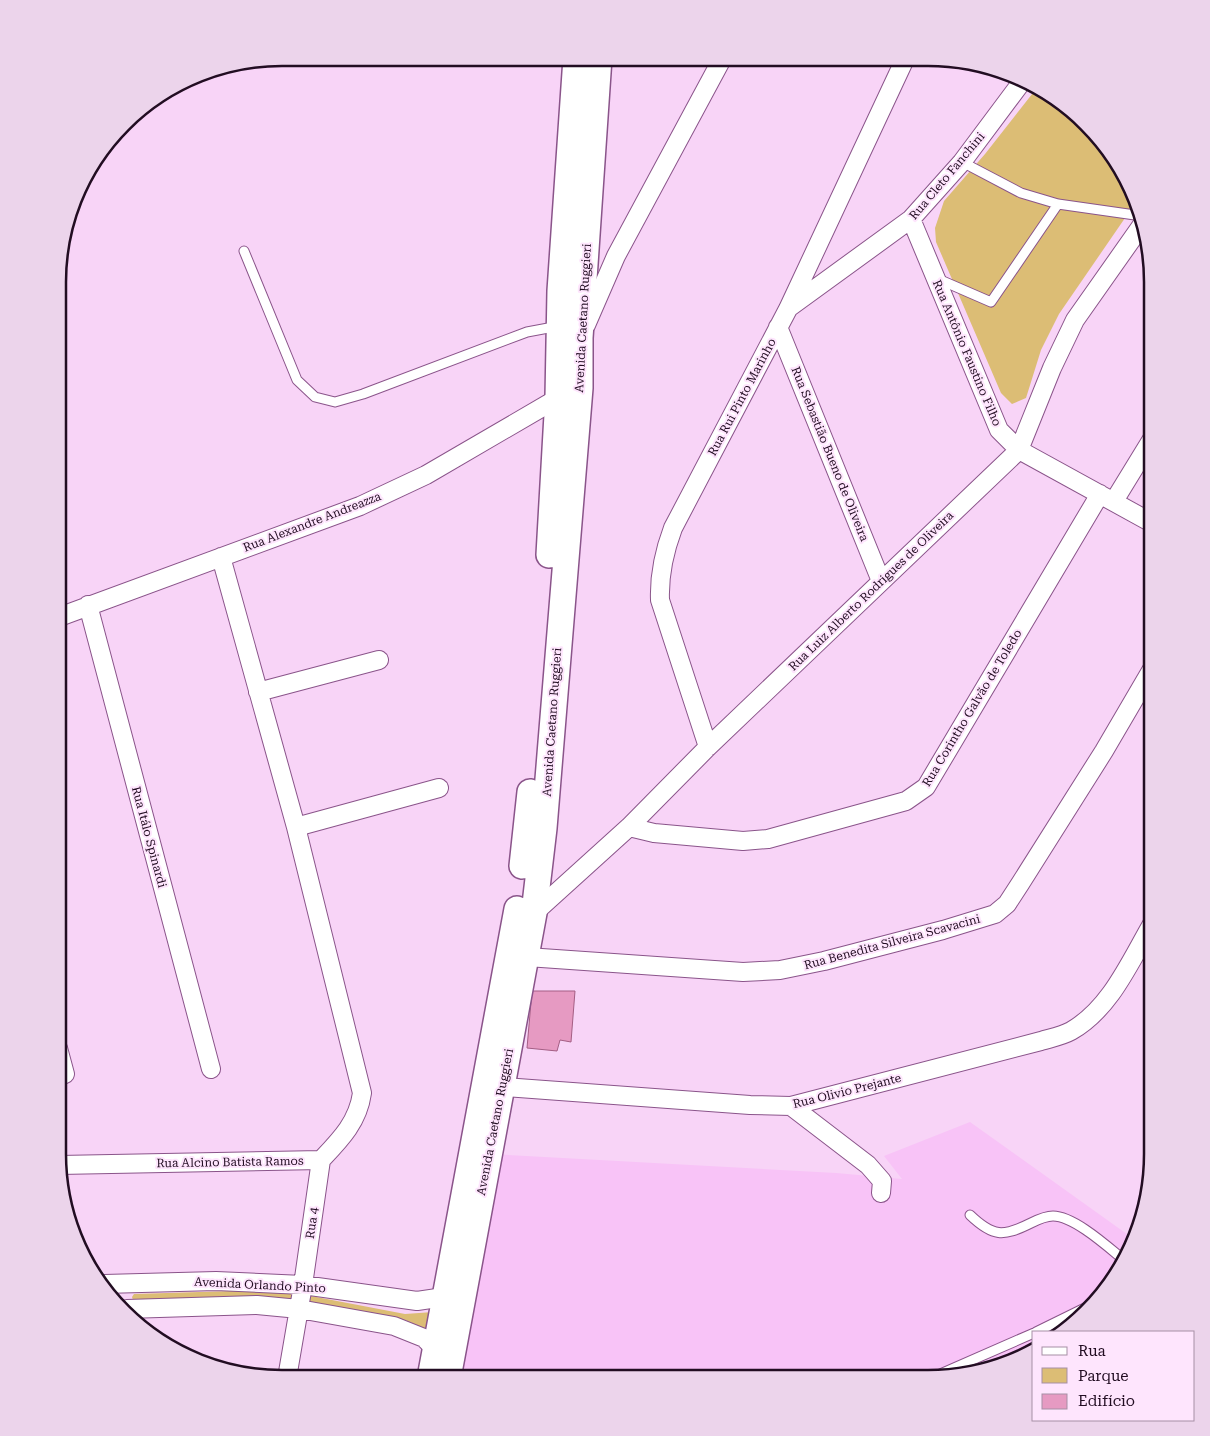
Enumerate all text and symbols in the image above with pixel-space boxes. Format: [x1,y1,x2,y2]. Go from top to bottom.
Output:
street label: Rua Cleto Fanchini [906,129,988,222]
street label: Avenida Caetano Ruggieri [572,243,594,393]
street label: Rua Antônio Faustino Filho [930,278,1004,428]
street label: Rua Rui Pinto Marinho [705,336,779,458]
street label: Rua Sebastião Bueno de Oliveira [788,365,872,544]
street label: Rua Alexandre Andreazza [241,489,383,555]
street label: Rua Luiz Alberto Rodrigues de Oliveira [786,508,957,674]
street label: Rua Corintho Galvão de Toledo [919,627,1025,789]
street label: Avenida Caetano Ruggieri [540,647,564,797]
street label: Rua Itálo Spinardi [129,785,169,889]
street label: Rua Benedita Silveira Scavacini [802,912,982,972]
street label: Avenida Caetano Ruggieri [474,1047,516,1197]
street label: Rua Olivio Prejante [791,1071,903,1111]
street label: Rua Alcino Batista Ramos [156,1154,304,1170]
street label: Rua 4 [303,1206,321,1240]
street label: Avenida Orlando Pinto [194,1275,326,1295]
legend [1032,1331,1195,1421]
text: Rua [1078,1342,1106,1360]
text: Parque [1078,1367,1129,1385]
text: Edifício [1078,1392,1135,1410]

